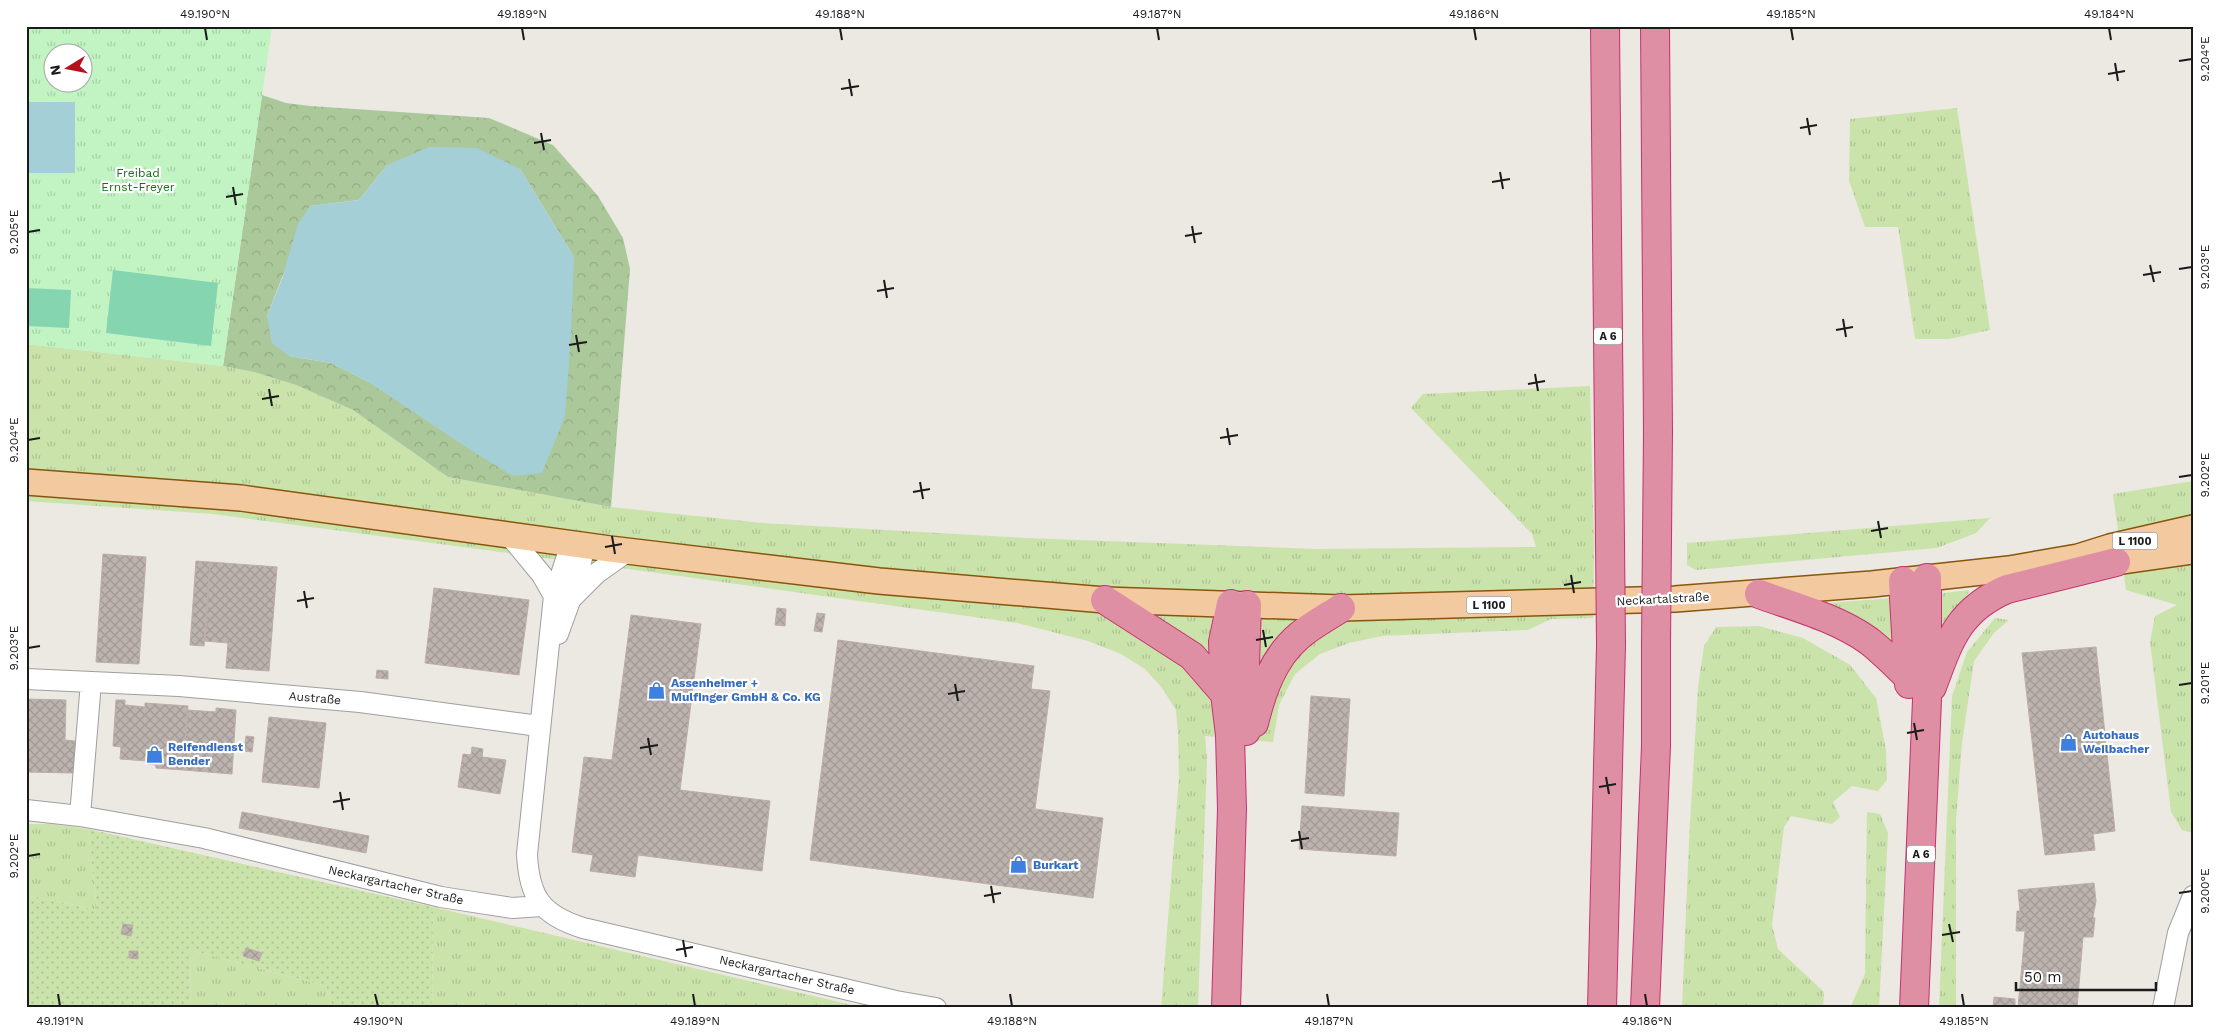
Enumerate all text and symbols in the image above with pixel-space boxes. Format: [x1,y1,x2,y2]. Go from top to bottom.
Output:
text: 49.190°N [180,7,230,21]
text: 49.189°N [497,7,547,21]
text: 49.188°N [815,7,865,21]
text: 49.187°N [1133,7,1182,21]
text: 49.186°N [1449,7,1499,21]
text: 49.185°N [1766,7,1816,21]
text: 49.184°N [2084,7,2134,21]
text: 9.204°E [2198,36,2212,82]
north arrow [42,42,92,92]
text: N [46,64,64,77]
park label: Freibad Ernst-Freyer [101,166,175,194]
text: 9.205°E [7,209,21,255]
text: 9.203°E [2198,244,2212,289]
road number: A 6 [1594,328,1622,344]
text: 9.204°E [7,417,21,463]
text: 9.202°E [2198,452,2212,498]
road number: L 1100 [2112,532,2158,550]
street label: Neckartalstraße [1616,590,1710,608]
road number: L 1100 [1466,596,1512,614]
text: 9.203°E [7,625,21,670]
text: 9.201°E [2198,661,2212,704]
place label: Assenheimer + Mulfinger GmbH & Co. KG [671,676,821,704]
shop icon: Assenheimer + Mulfinger GmbH & Co. KG [647,680,667,700]
street label: Austraße [288,689,342,707]
place label: Autohaus Weilbacher [2083,728,2150,756]
shop icon: Autohaus Weilbacher [2059,732,2079,752]
place label: Reifendienst Bender [168,740,244,768]
shop icon: Reifendienst Bender [144,744,164,764]
text: 9.202°E [7,833,21,879]
road number: A 6 [1907,846,1935,862]
shop icon: Burkart [1009,855,1029,875]
place label: Burkart [1033,858,1079,872]
street label: Neckargartacher Straße [327,863,465,907]
text: 9.200°E [2198,868,2212,914]
street label: Neckargartacher Straße [718,953,856,997]
scale bar [2016,959,2156,991]
text: 50 m [2024,968,2061,986]
text: 49.191°N [36,1014,84,1028]
text: 49.190°N [353,1014,403,1028]
text: 49.189°N [670,1014,720,1028]
text: 49.188°N [987,1014,1037,1028]
text: 49.187°N [1305,1014,1354,1028]
text: 49.186°N [1622,1014,1672,1028]
text: 49.185°N [1939,1014,1989,1028]

